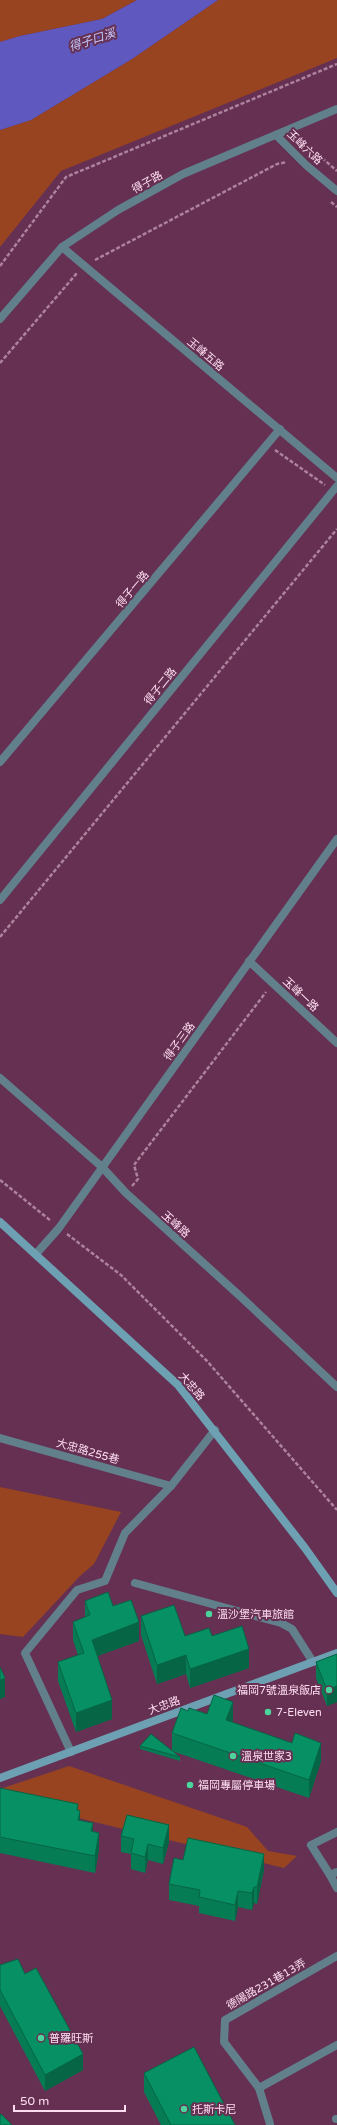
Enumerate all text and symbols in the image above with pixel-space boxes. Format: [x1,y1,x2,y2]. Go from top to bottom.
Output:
water label: 得子口溪 [67,25,119,54]
street label: 玉峰六路 [284,127,325,167]
street label: 得子路 [130,169,165,196]
street label: 玉峰五路 [185,335,227,374]
street label: 得子一路 [113,568,152,610]
street label: 得子二路 [141,665,179,708]
street label: 玉峰一路 [280,975,321,1014]
street label: 得子三路 [161,1020,198,1063]
street label: 玉峰路 [159,1209,192,1240]
street label: 大忠路 [176,1370,207,1403]
street label: 大忠路255巷 [55,1436,121,1467]
place label: 溫沙堡汽車旅館 [217,1608,294,1621]
marker: 溫沙堡汽車旅館 [204,1609,214,1619]
place label: 福岡7號溫泉飯店 [237,1684,321,1697]
marker: 福岡7號溫泉飯店 [324,1685,334,1695]
street label: 大忠路 [146,1694,182,1717]
place label: 7-Eleven [276,1706,322,1719]
marker: 7-Eleven [263,1707,273,1717]
place label: 溫泉世家3 [241,1750,292,1763]
marker: 溫泉世家3 [228,1751,238,1761]
place label: 福岡專屬停車場 [198,1779,275,1792]
marker: 福岡專屬停車場 [185,1780,195,1790]
street label: 德陽路231巷13弄 [224,1956,308,2012]
place label: 普羅旺斯 [49,2032,93,2045]
marker: 普羅旺斯 [36,2033,46,2043]
scale bar [14,2087,125,2113]
text: 50 m [20,2094,49,2108]
place label: 托斯卡尼 [192,2103,236,2116]
marker: 托斯卡尼 [179,2104,189,2114]

